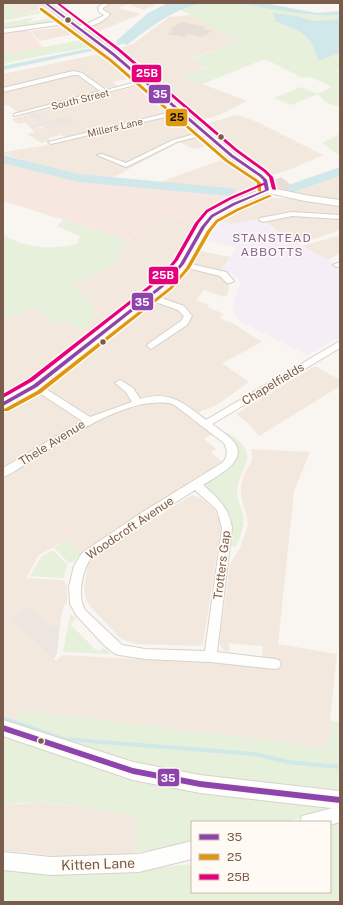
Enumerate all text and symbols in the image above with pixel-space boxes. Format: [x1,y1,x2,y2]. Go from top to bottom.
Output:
unlabelled marker [63,15,73,25]
line badge: 25B [131,64,162,83]
text: 25B [136,67,158,79]
line badge: 35 [148,84,171,104]
street label: South Street [50,86,110,112]
text: 35 [153,88,167,100]
line badge: 25 [165,108,188,127]
text: 25 [170,111,184,123]
street label: Millers Lane [86,115,144,139]
unlabelled marker [216,132,226,142]
district label: STANSTEAD ABBOTTS [232,231,312,259]
line badge: 25B [148,266,179,285]
text: 25B [152,269,174,281]
line badge: 35 [131,292,154,311]
text: 35 [135,296,149,308]
unlabelled marker [98,337,108,347]
street label: Chapelfields [239,360,307,408]
street label: Thele Avenue [16,417,88,469]
street label: Woodcroft Avenue [84,493,177,562]
street label: Trotters Gap [211,530,233,600]
unlabelled marker [36,736,46,746]
line badge: 35 [157,768,180,787]
text: 35 [161,772,175,784]
legend [191,821,331,893]
text: 35 [227,830,243,844]
text: 25 [227,850,242,864]
street label: Kitten Lane [61,855,135,873]
text: 25B [227,870,250,884]

